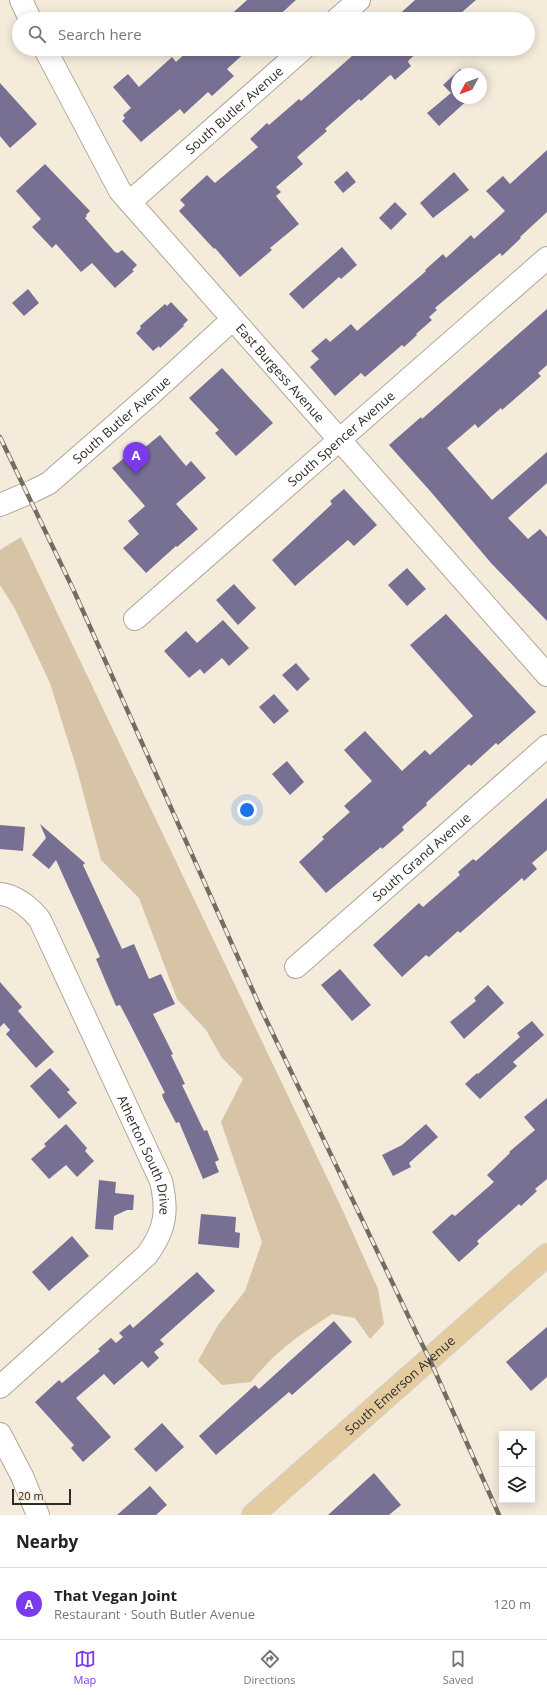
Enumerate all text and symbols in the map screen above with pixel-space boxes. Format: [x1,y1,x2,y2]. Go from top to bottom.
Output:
search box [12,12,535,56]
icon: search [26,23,48,45]
text: Search here [58,24,142,44]
street label: South Butler Avenue [181,62,287,158]
north arrow [451,68,487,104]
street label: East Burgess Avenue [232,320,329,426]
street label: South Butler Avenue [69,372,173,466]
street label: South Spencer Avenue [284,387,399,490]
pin: A [123,442,149,475]
your location [237,800,257,820]
street label: South Grand Avenue [368,808,474,905]
street label: Atherton South Drive [113,1092,174,1216]
street label: South Emerson Avenue [341,1332,459,1439]
map controls [499,1431,535,1503]
button: locate [499,1431,535,1467]
button: layers [499,1467,535,1503]
scale bar [12,1487,71,1506]
text: 20 m [18,1488,44,1503]
text: Nearby [16,1530,78,1553]
text: That Vegan Joint [54,1585,177,1605]
text: A [25,1595,33,1613]
text: 120 m [493,1595,531,1613]
text: Restaurant · South Butler Avenue [54,1605,255,1623]
tab: Map [74,1648,96,1687]
tab: Directions [244,1648,296,1687]
tab: Saved [443,1648,473,1687]

